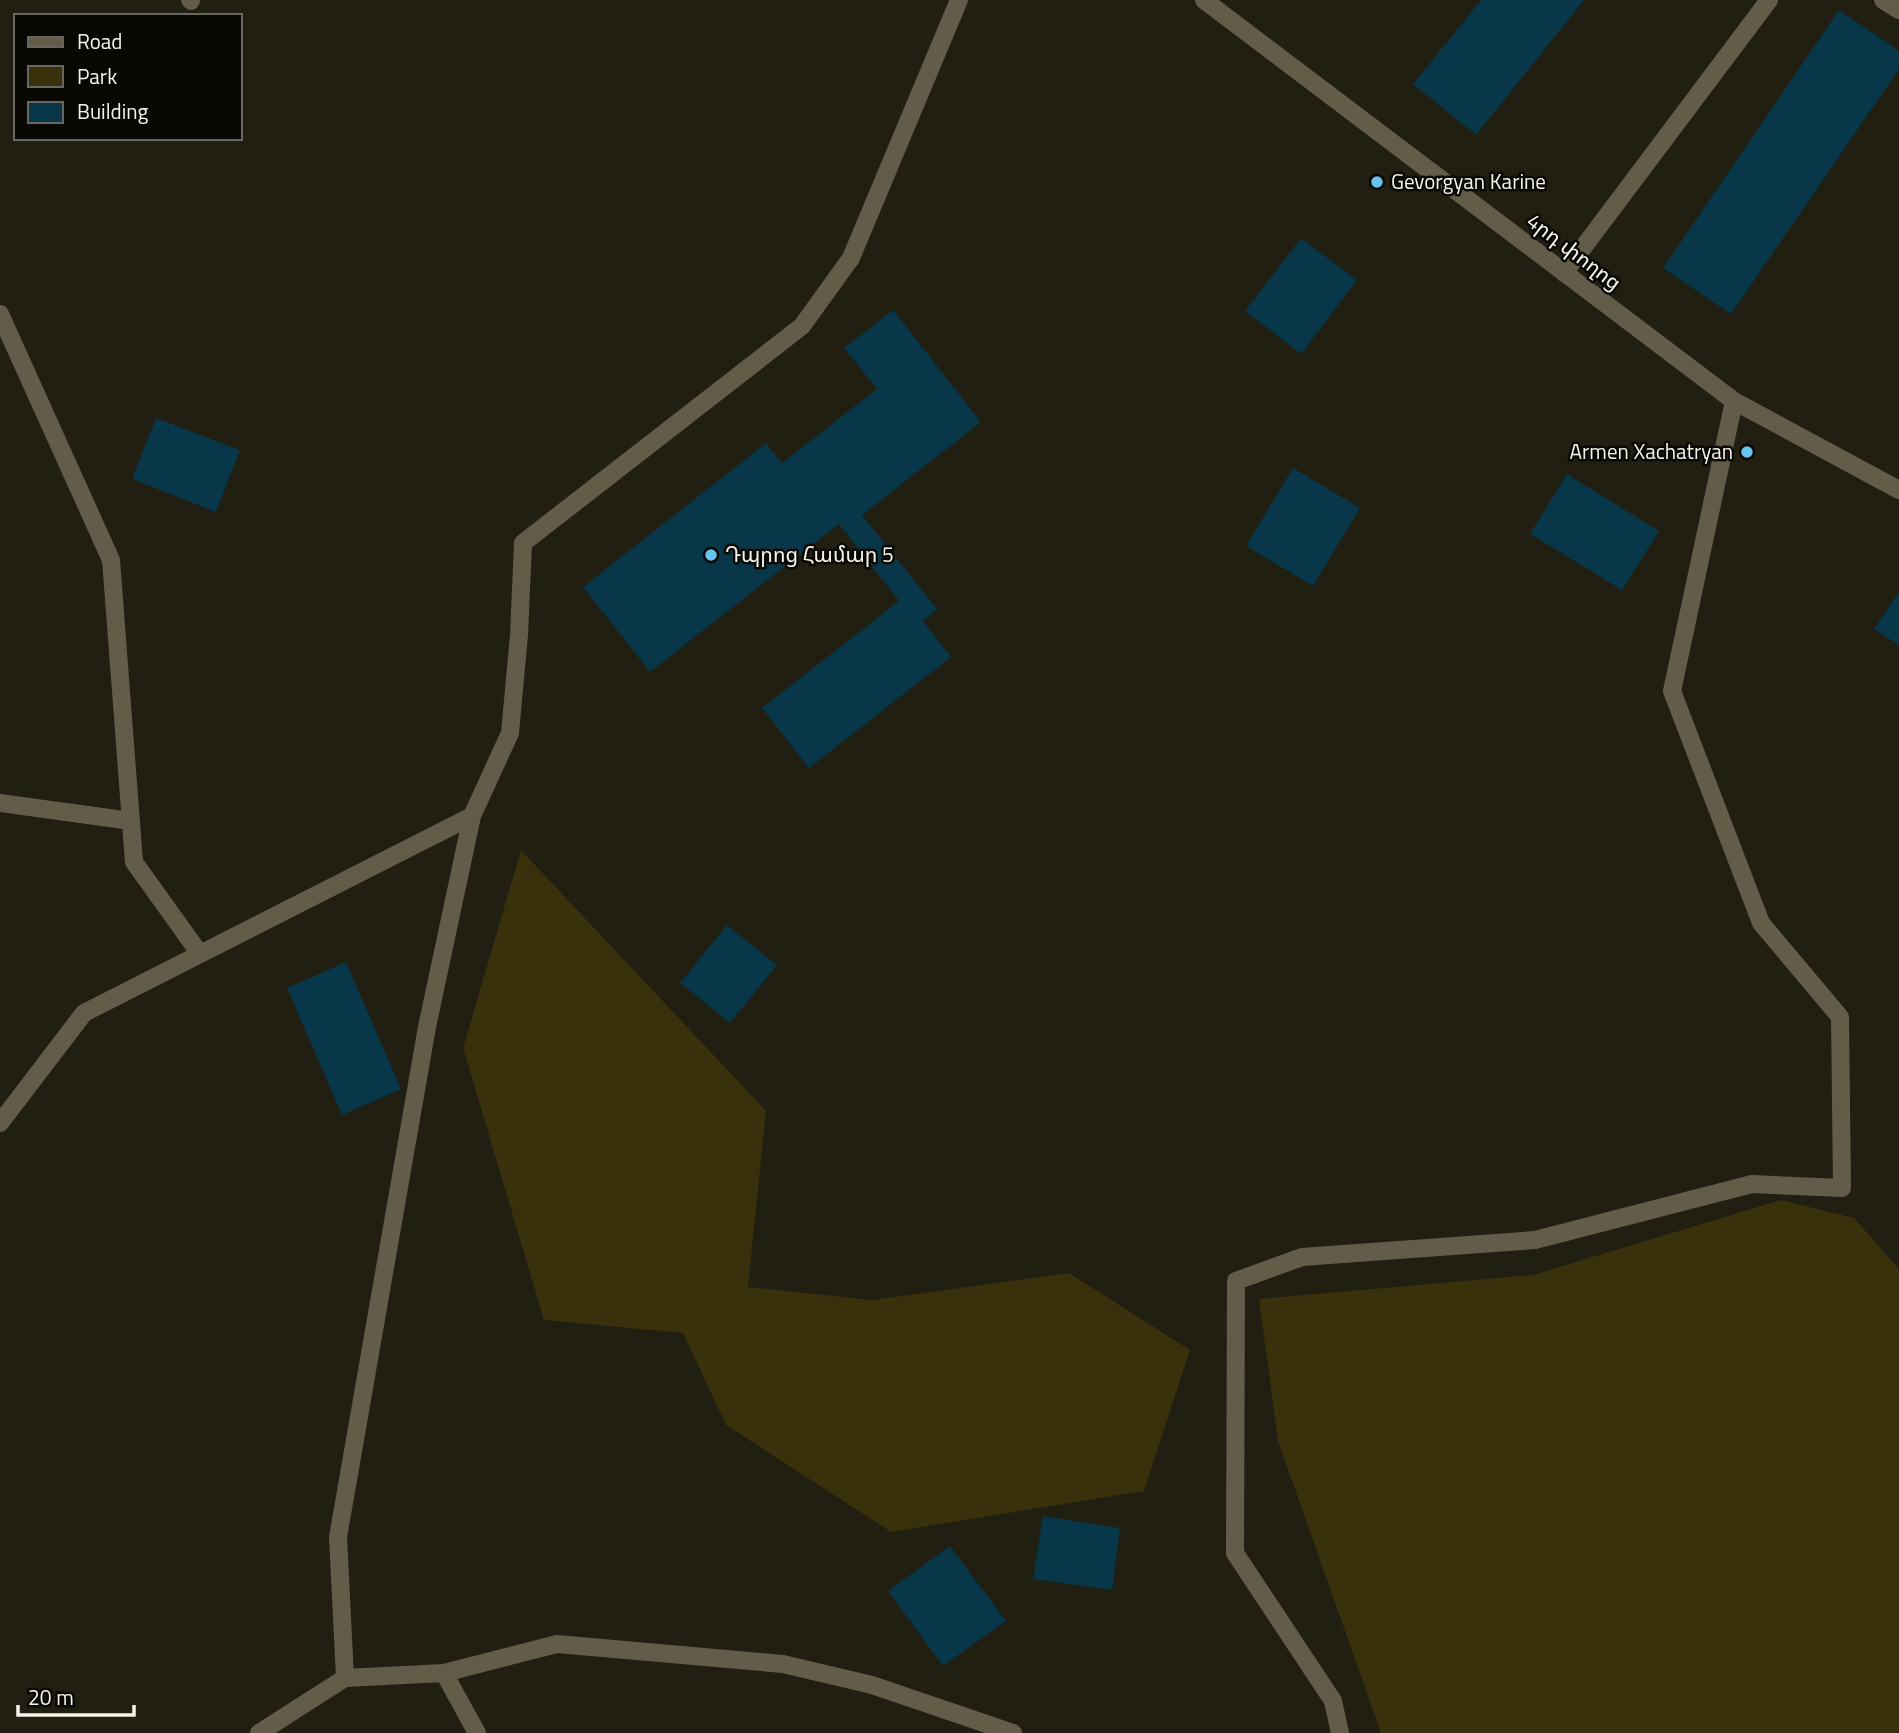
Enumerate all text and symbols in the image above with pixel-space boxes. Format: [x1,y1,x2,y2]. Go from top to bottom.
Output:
legend [14,14,242,140]
text: Road [77,25,122,57]
text: Park [77,60,117,92]
text: Building [77,95,149,127]
place label: Gevorgyan Karine [1391,165,1546,197]
marker: Gevorgyan Karine [1369,174,1385,190]
street label: 4րդ փողոց [1520,205,1629,298]
place label: Armen Xachatryan [1570,435,1733,467]
marker: Armen Xachatryan [1739,444,1755,460]
place label: Դպրոց Համար 5 [725,538,894,570]
marker: Դպրոց Համար 5 [703,547,719,563]
scale bar [18,1674,133,1718]
text: 20 m [28,1681,74,1713]

